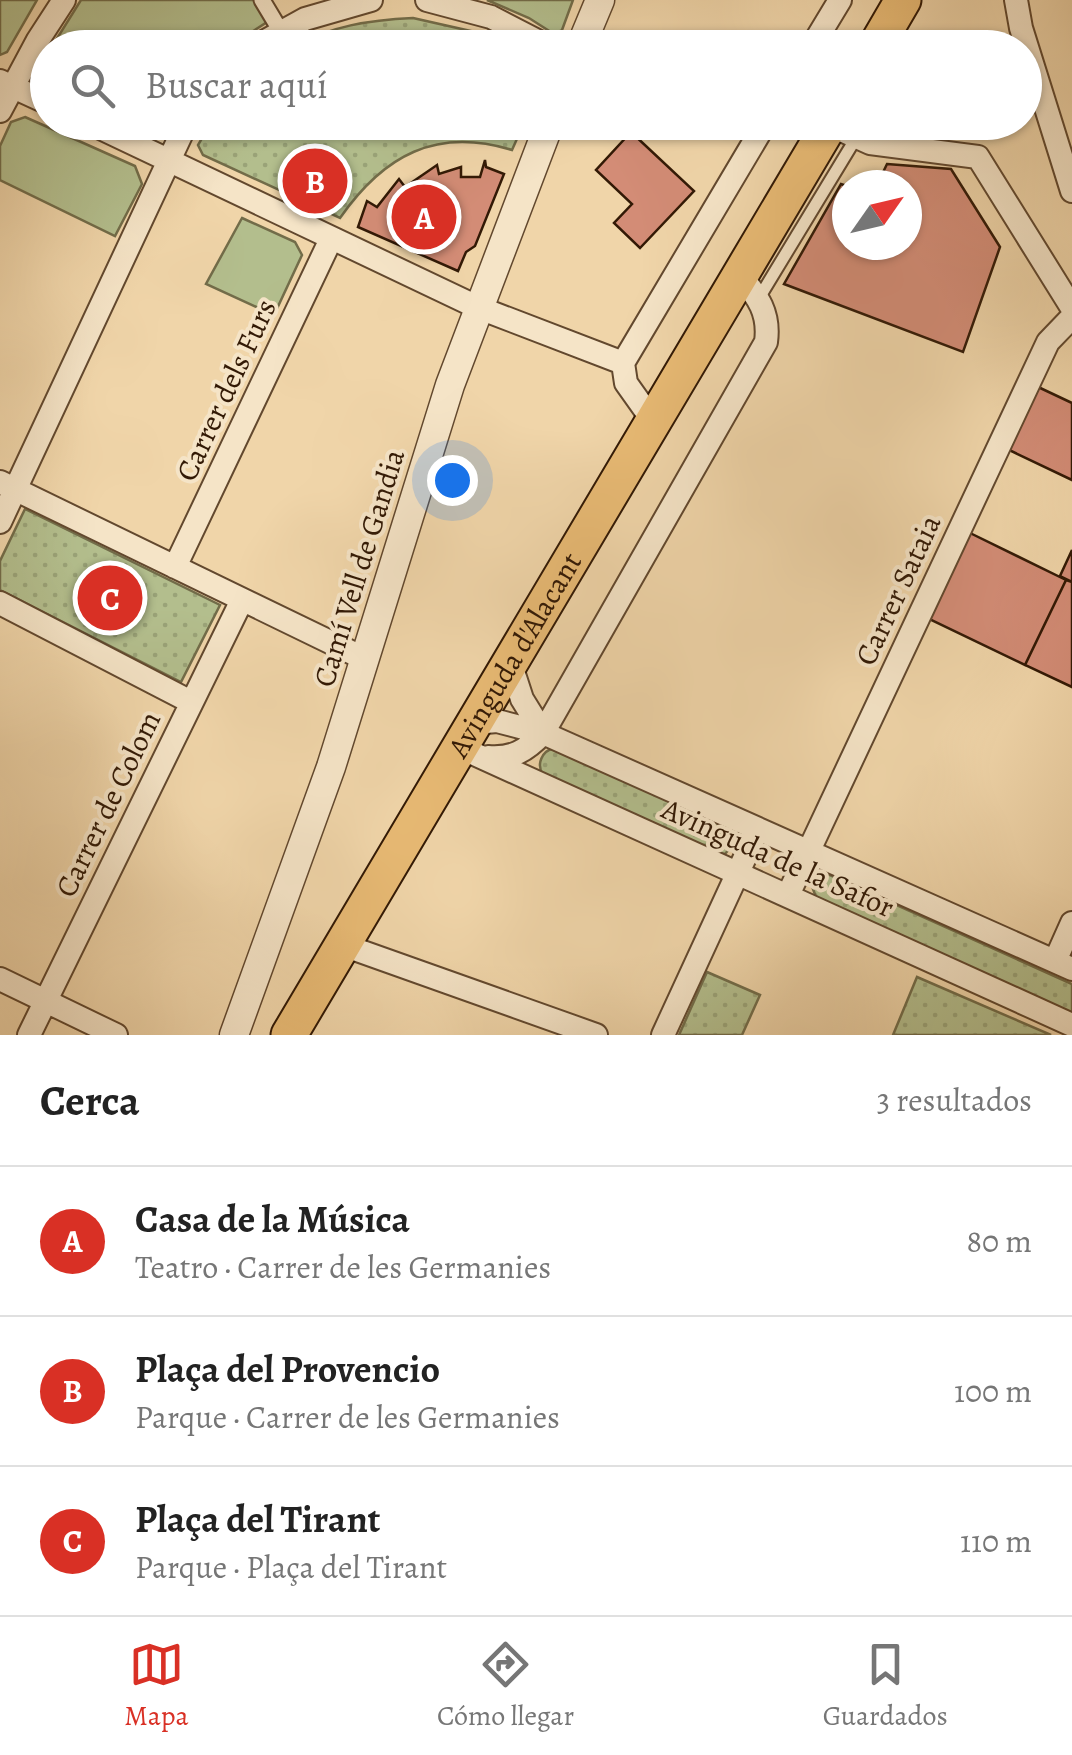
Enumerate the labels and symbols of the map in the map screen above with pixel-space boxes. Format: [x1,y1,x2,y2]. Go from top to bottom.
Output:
pin: B [282,144,348,218]
north arrow [832,170,922,260]
pin: A [392,180,456,254]
street label: Carrer dels Furs [166,293,286,487]
street label: Camí Vell de Gandia [304,444,414,692]
your location [427,455,478,506]
street label: Carrer Sataia [846,508,950,672]
street label: Avinguda d'Alacant [438,545,591,766]
pin: C [78,560,142,636]
street label: Carrer de Colom [46,704,170,904]
street label: Avinguda de la Safor [655,788,900,927]

